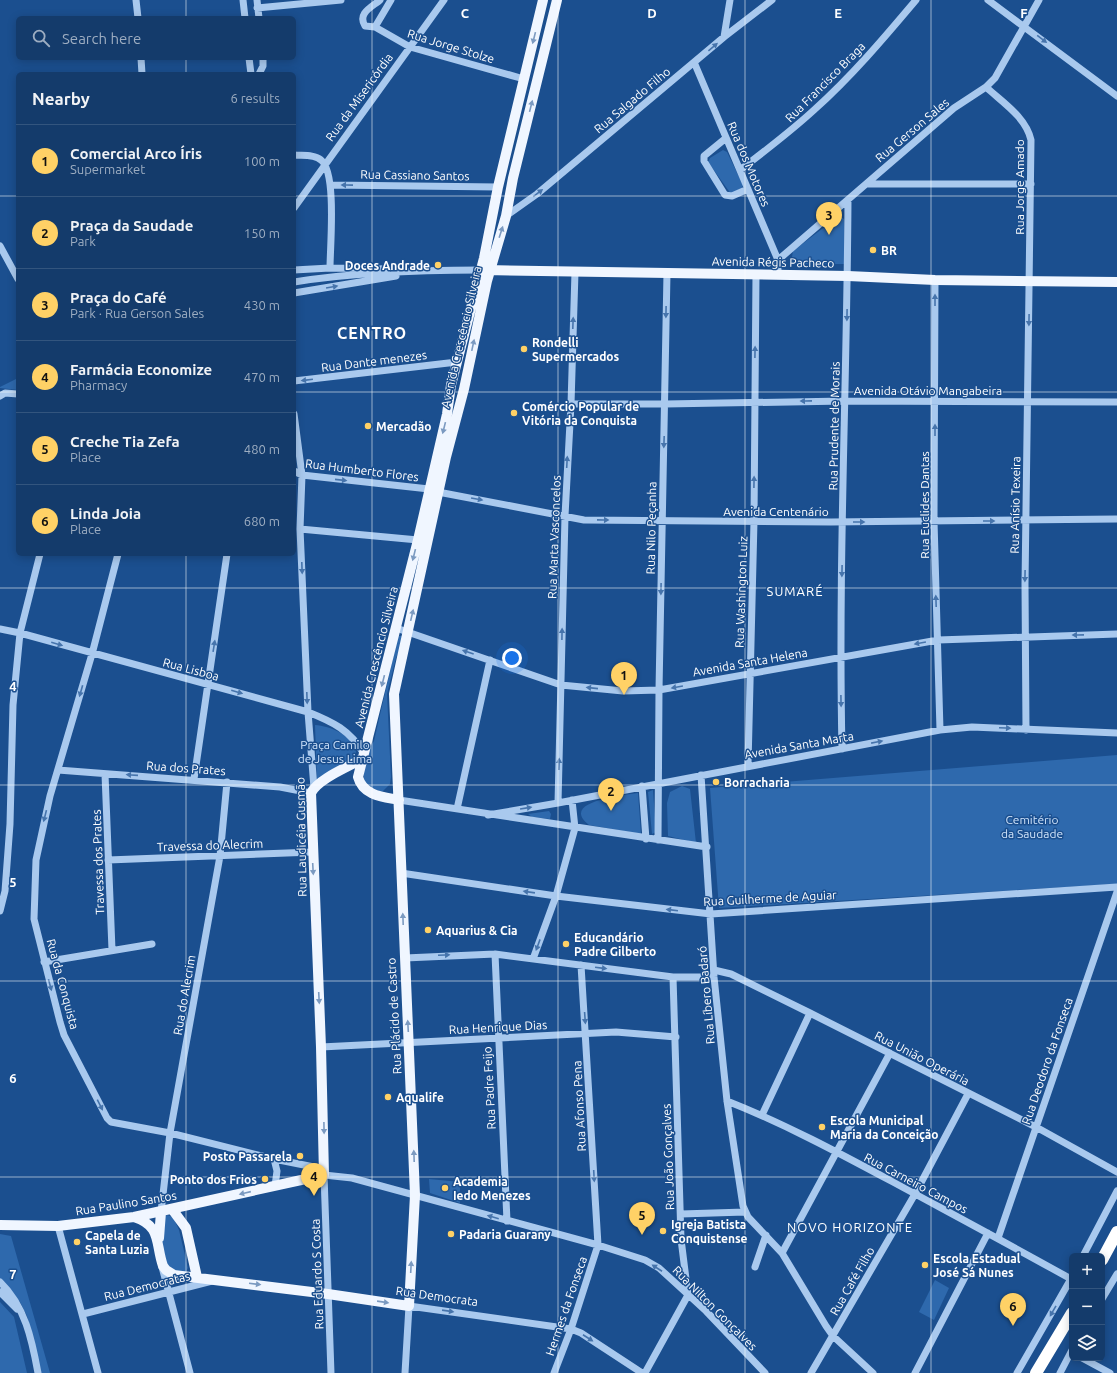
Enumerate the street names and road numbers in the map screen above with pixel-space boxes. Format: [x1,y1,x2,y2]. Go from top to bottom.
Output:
street label: Rua Jorge Stolze [406,27,496,65]
street label: Rua Francisco Braga [782,39,868,125]
street label: Rua da Misericórdia [323,51,395,143]
street label: Rua Salgado Filho [591,64,673,136]
street label: Rua Gerson Sales [873,96,951,164]
street label: Rua dos Motores [725,120,773,208]
street label: Rua Jorge Amado [1013,139,1026,235]
street label: Rua Cassiano Santos [360,168,470,182]
street label: Avenida Régis Pacheco [712,254,834,270]
street label: Avenida Crescêncio Silveira [438,265,484,409]
street label: Rua Dante menezes [320,348,428,374]
street label: Rua Prudente de Morais [826,361,842,491]
street label: Avenida Otávio Mangabeira [854,384,1002,397]
street label: Rua Euclides Dantas [918,451,931,559]
street label: Rua Anísio Texeira [1008,456,1022,554]
street label: Rua Humberto Flores [304,457,420,483]
street label: Rua Marta Vasconcelos [545,475,563,599]
street label: Rua Nilo Peçanha [644,481,658,575]
street label: Avenida Centenário [723,505,829,518]
street label: Rua Washington Luiz [733,535,749,648]
street label: Avenida Crescêncio Silveira [352,585,400,729]
street label: Avenida Santa Helena [691,645,809,679]
street label: Rua Lisboa [161,655,221,683]
street label: Avenida Santa Marta [743,729,855,761]
street label: Rua dos Prates [146,759,226,777]
street label: Rua Laudicéia Gusmão [293,777,309,897]
street label: Travessa dos Prates [90,809,106,915]
street label: Travessa do Alecrim [157,837,263,853]
street label: Rua Guilherme de Aguiar [703,888,837,908]
street label: Rua da Conquista [45,937,81,1031]
street label: Rua Líbero Badaró [695,945,717,1045]
street label: Rua do Alecrim [171,954,197,1036]
street label: Rua Plácido de Castro [384,958,404,1074]
street label: Rua Deodoro da Fonseca [1019,996,1075,1126]
street label: Rua Henrique Dias [448,1018,548,1036]
street label: Rua União Operária [873,1029,971,1087]
street label: Rua Padre Feijo [480,1046,498,1130]
street label: Rua Afonso Pena [570,1060,588,1152]
street label: Rua João Gonçalves [660,1104,676,1210]
street label: Rua Carneiro Campos [862,1150,970,1216]
street label: Rua Paulino Santos [74,1189,178,1217]
street label: Rua Eduardo S Costa [309,1218,325,1330]
street label: Rua Café Filho [827,1244,877,1318]
street label: Hermes da Fonseca [543,1255,589,1357]
street label: Rua Nilton Gonçalves [670,1263,760,1353]
street label: Rua Democratas [103,1269,191,1303]
street label: Rua Democrata [395,1284,479,1308]

